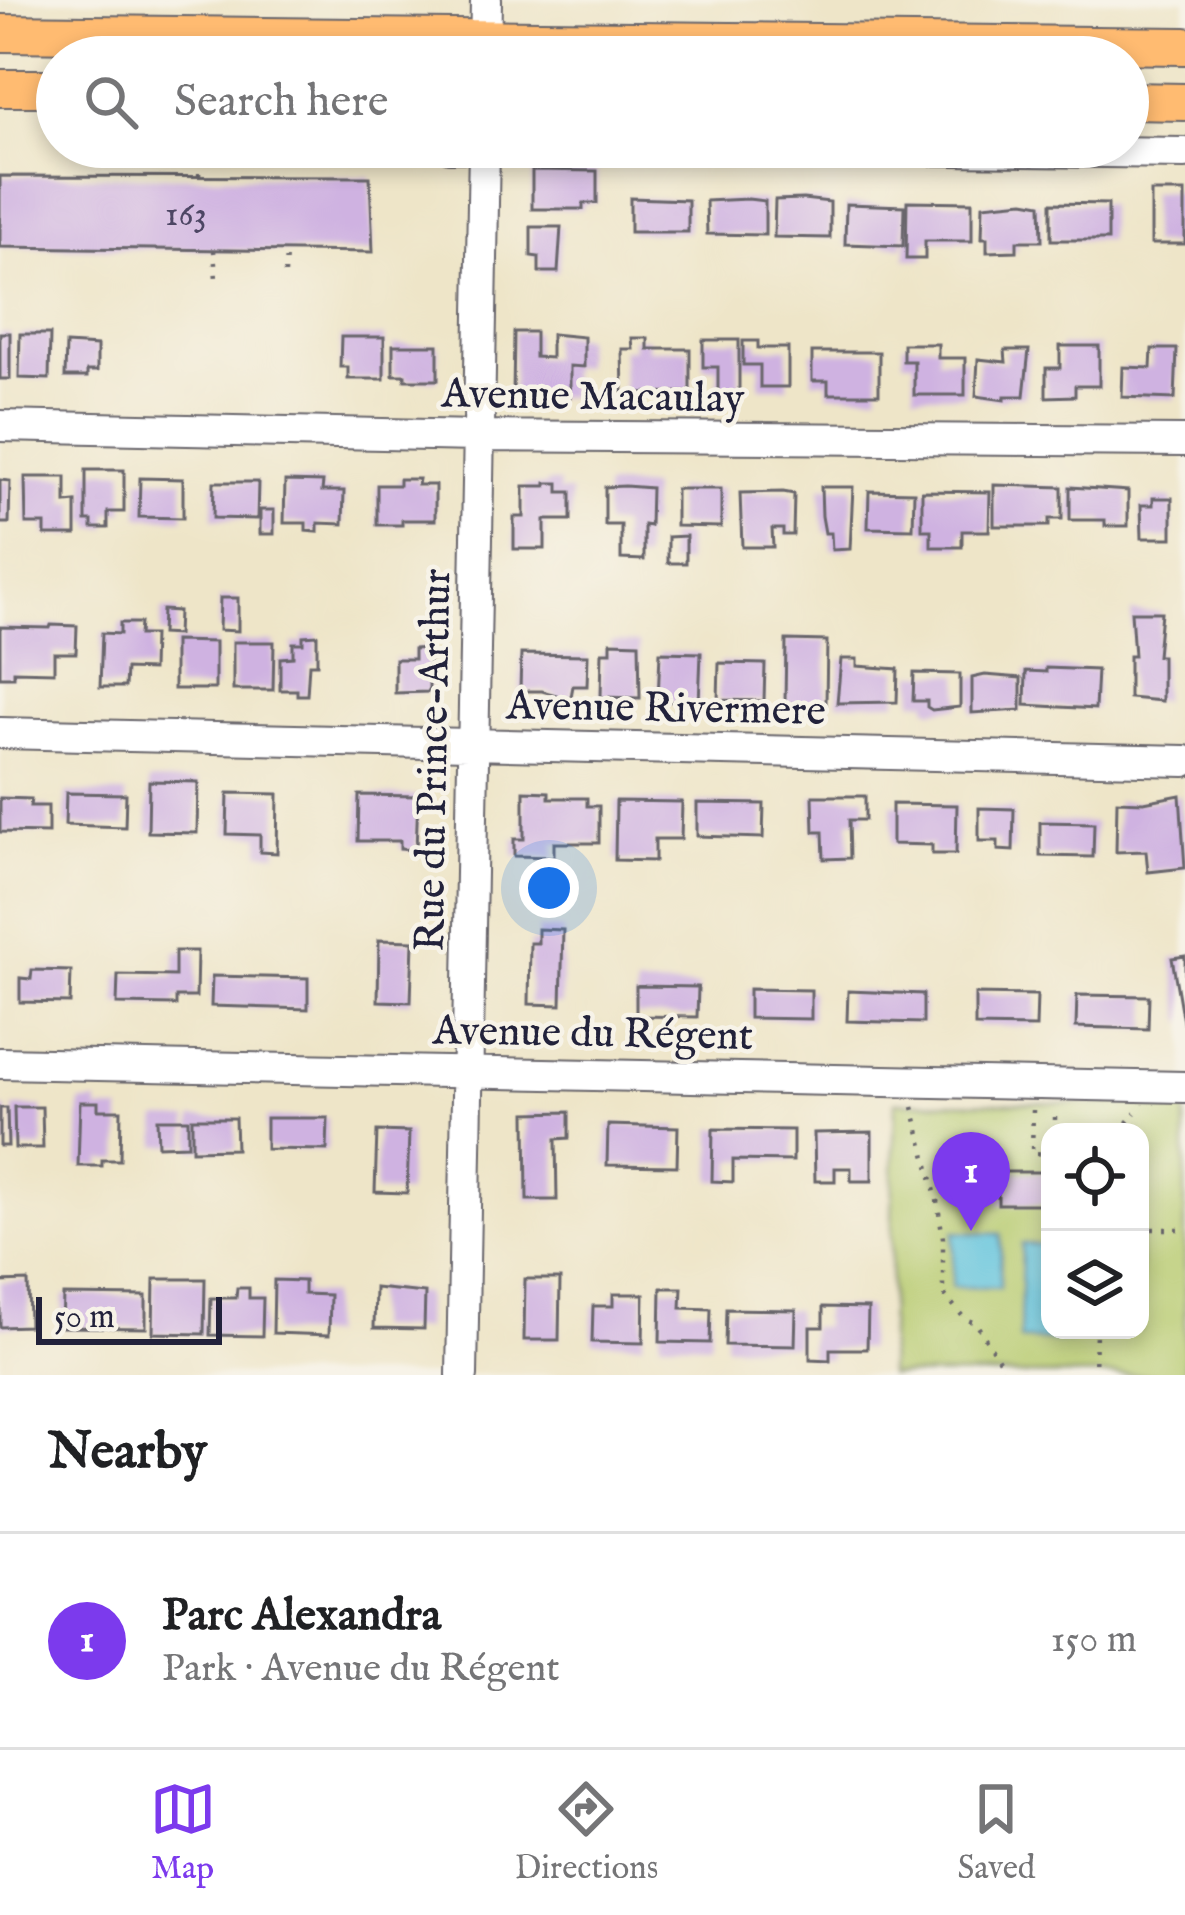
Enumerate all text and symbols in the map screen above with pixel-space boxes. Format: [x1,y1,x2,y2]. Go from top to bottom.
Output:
search box [36,36,1149,168]
icon: search [78,69,144,135]
text: Search here [174,74,388,131]
house number: 163 [165,192,207,238]
street label: Avenue Macaulay [440,368,745,427]
street label: Rue du Prince-Arthur [405,568,464,952]
street label: Avenue Rivermere [505,680,826,739]
your location [519,858,579,918]
street label: Avenue du Régent [431,1005,754,1064]
map controls [1041,1123,1149,1339]
button: locate [1041,1123,1149,1231]
pin: 1 [932,1132,1010,1231]
button: layers [1041,1231,1149,1339]
scale bar [36,1291,222,1344]
text: 50 m [54,1297,115,1339]
text: Nearby [48,1421,207,1486]
text: Parc Alexandra [162,1588,441,1645]
text: 1 [80,1616,94,1665]
text: 150 m [1051,1616,1137,1665]
text: Park · Avenue du Régent [162,1645,560,1694]
tab: Map [150,1776,216,1890]
tab: Directions [515,1776,658,1890]
tab: Saved [957,1776,1035,1890]

